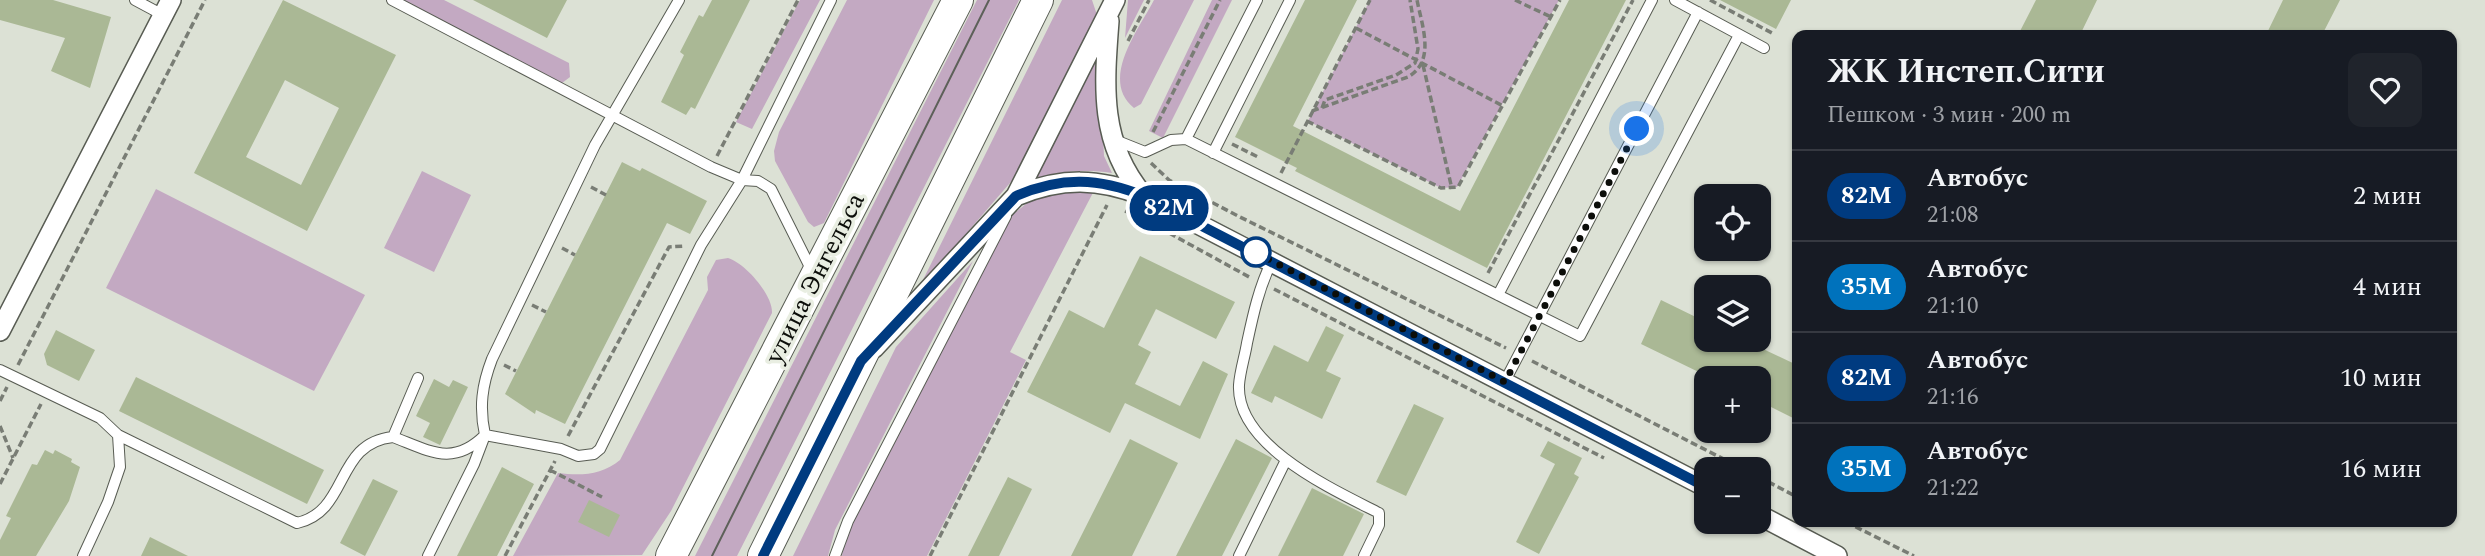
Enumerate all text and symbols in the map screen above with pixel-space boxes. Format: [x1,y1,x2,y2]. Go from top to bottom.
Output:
text: ЖК Инстеп.Сити [1827,47,2105,97]
button: heart [2348,53,2422,127]
text: Пешком · 3 мин · 200 m [1827,98,2071,133]
your location [1619,111,1654,146]
text: Автобус [1927,158,2028,198]
text: 2 мин [2353,176,2422,216]
text: 82М [1841,178,1892,214]
map controls [1694,184,1771,534]
button: locate [1694,184,1771,261]
street label: улица Энгельса [754,185,876,372]
line badge: 82М [1129,185,1209,231]
text: 82М [1144,190,1194,226]
text: 21:08 [1927,198,1979,233]
unlabelled marker [1241,237,1271,267]
text: Автобус [1927,249,2028,289]
text: 4 мин [2353,267,2422,307]
text: 35М [1841,269,1892,305]
button: layers [1694,275,1771,352]
text: 21:10 [1927,289,1979,324]
text: Автобус [1927,340,2028,380]
text: 10 мин [2340,358,2422,398]
text: 82М [1841,360,1892,396]
button: + [1694,366,1771,443]
text: 21:16 [1927,380,1979,415]
text: Автобус [1927,431,2028,471]
text: 16 мин [2340,449,2422,489]
text: 35М [1841,451,1892,487]
button: − [1694,457,1771,534]
text: 21:22 [1927,471,1979,506]

